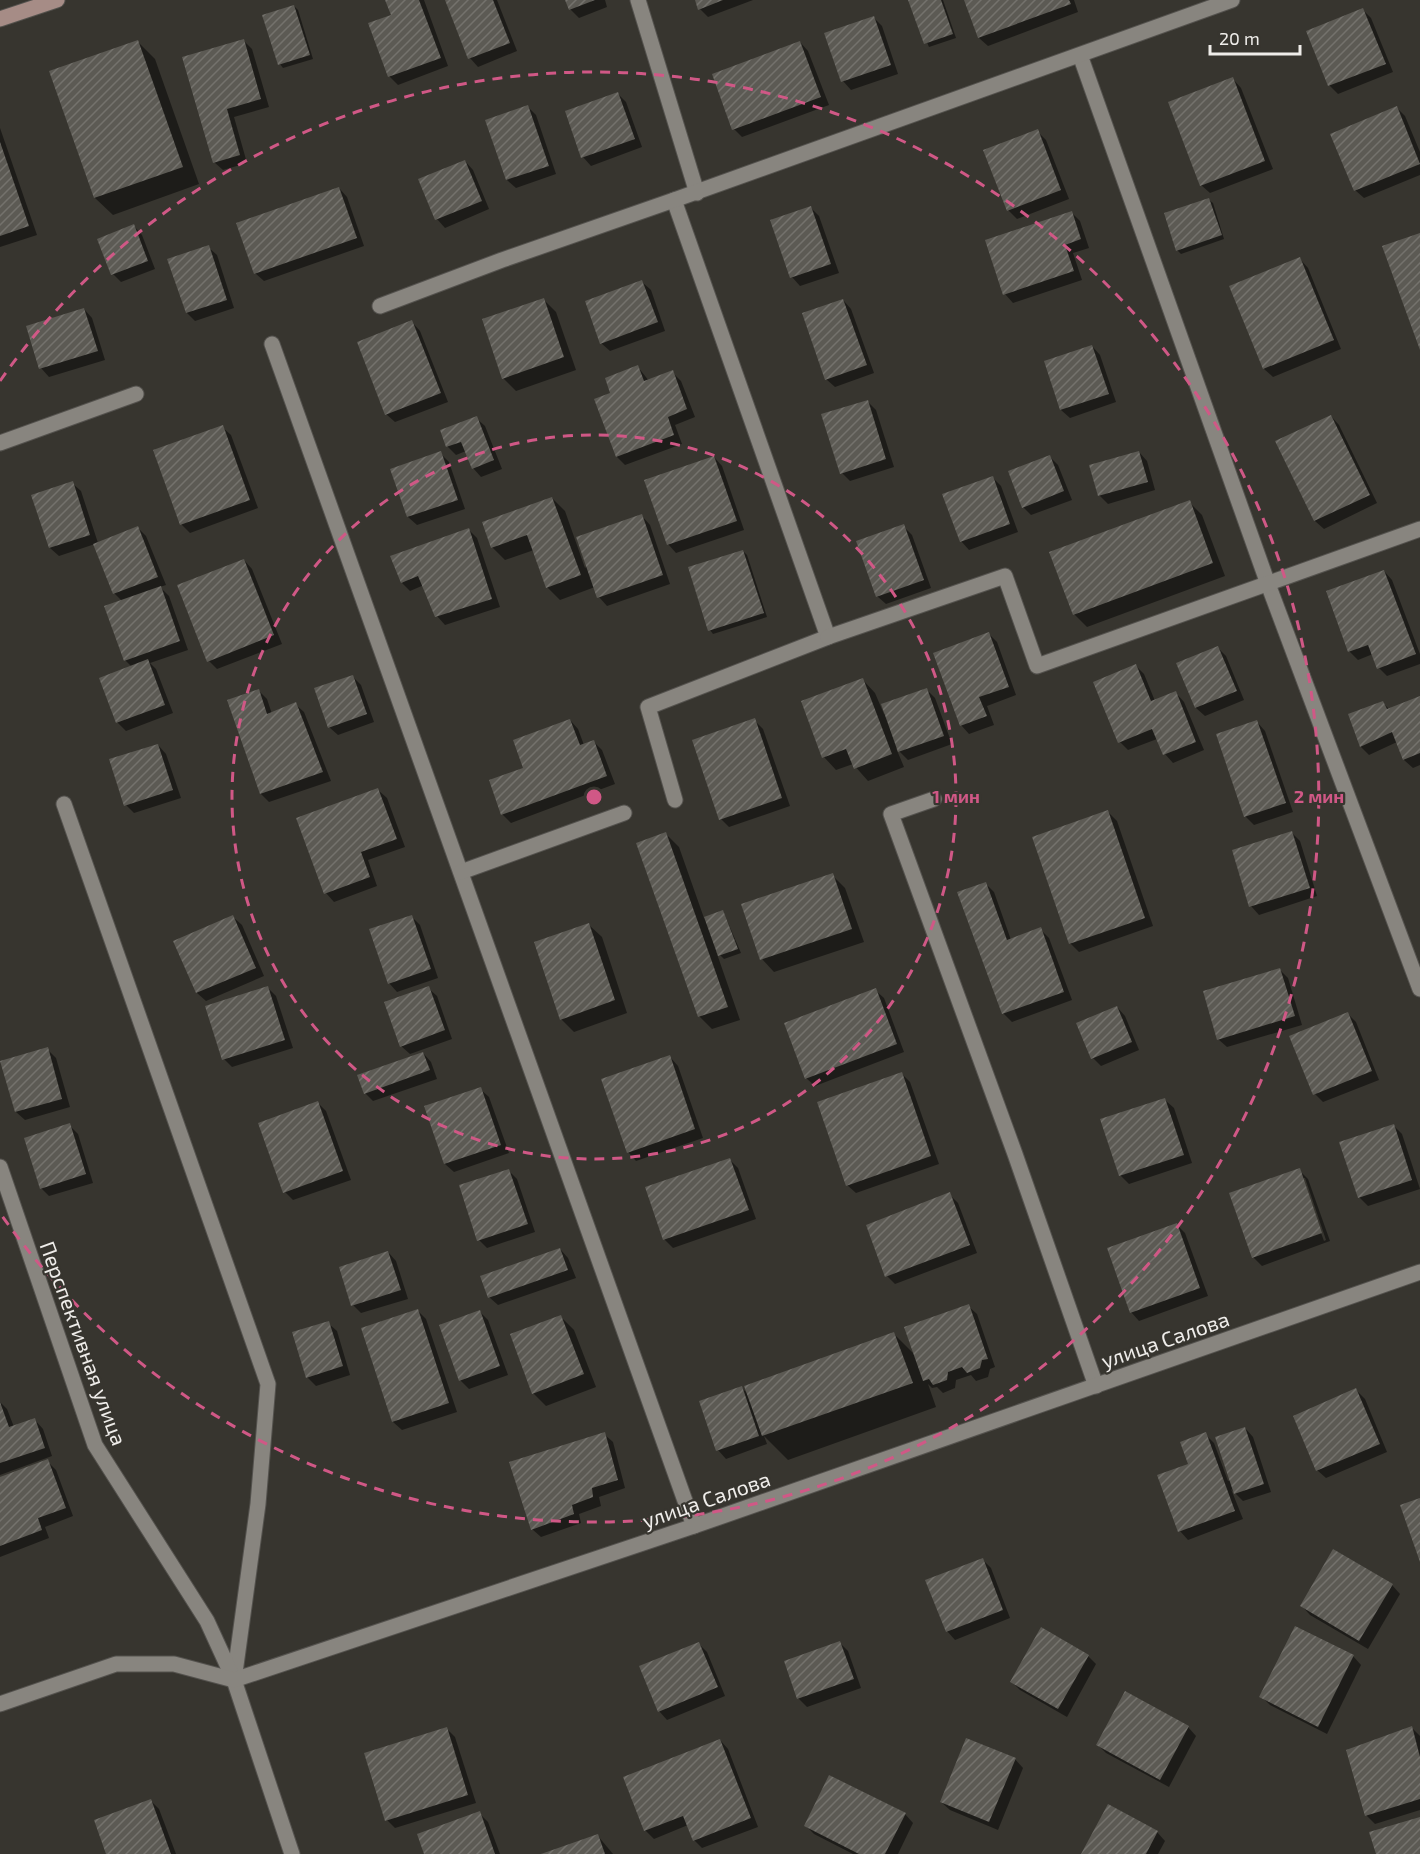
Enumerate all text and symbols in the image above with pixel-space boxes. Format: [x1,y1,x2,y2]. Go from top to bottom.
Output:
scale bar [1210,18,1300,56]
text: 20 m [1219,27,1260,49]
text: 1 мин [932,785,980,807]
text: 2 мин [1294,785,1344,807]
centre of rings [584,787,604,807]
street label: Перспективная улица [34,1237,133,1449]
street label: улица Салова [1098,1305,1233,1374]
street label: улица Салова [639,1465,774,1534]

